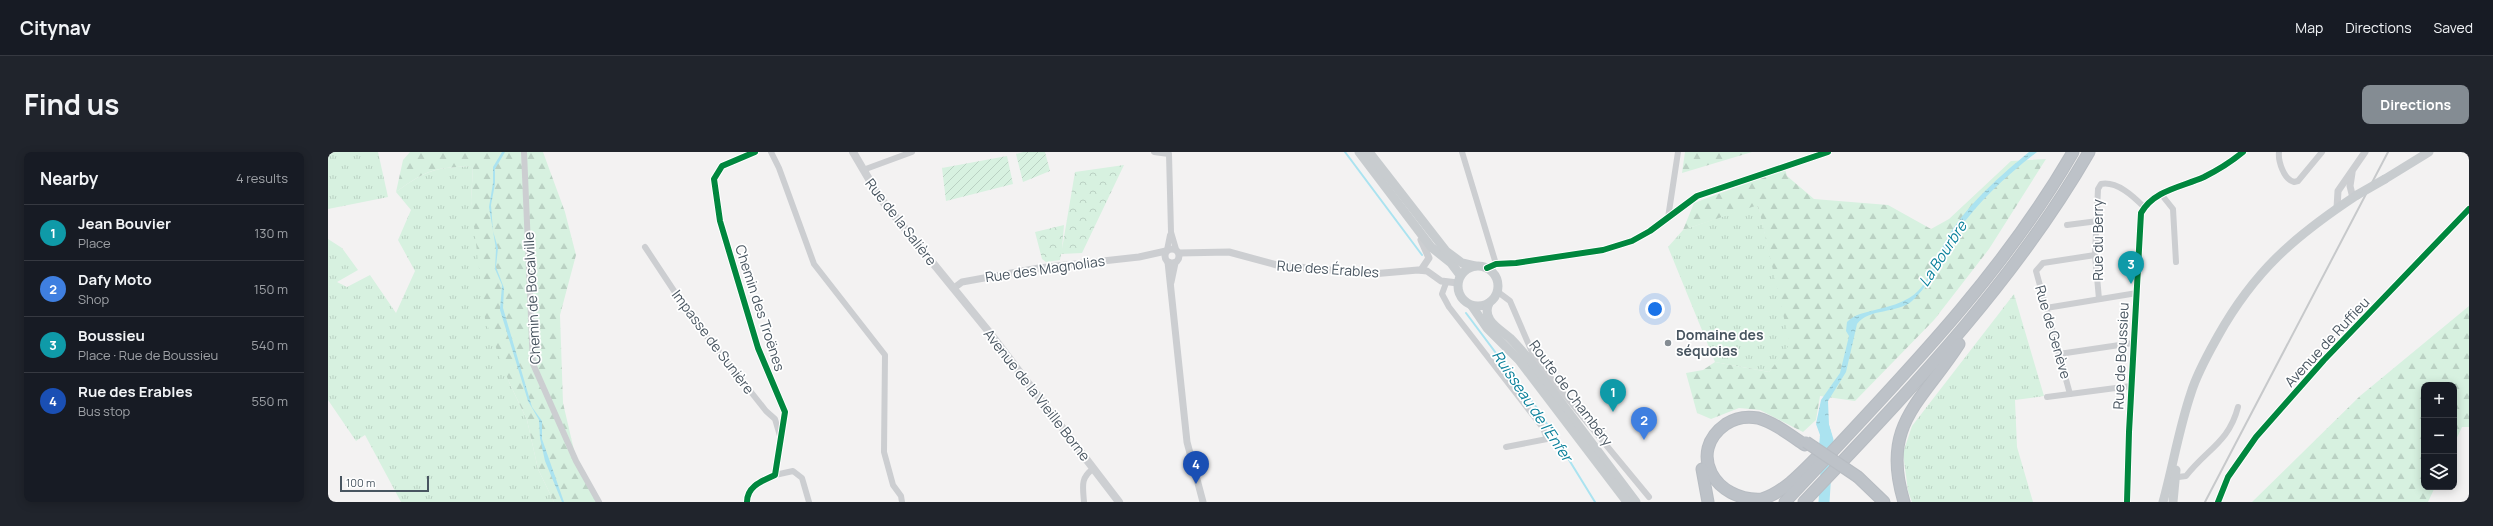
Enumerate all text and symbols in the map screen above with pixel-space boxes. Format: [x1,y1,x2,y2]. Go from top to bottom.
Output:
text: Citynav [20,15,91,41]
text: Map [2295,18,2323,37]
text: Directions [2345,18,2412,37]
text: Saved [2434,18,2473,37]
text: Find us [24,85,119,123]
button: Directions [2362,85,2469,124]
text: Nearby [40,167,98,190]
text: 4 results [236,169,288,187]
street label: Rue de la Salière [861,174,941,269]
street label: Rue du Berry [2088,199,2107,281]
text: Jean Bouvier [78,213,171,234]
water label: La Bourbre [1914,216,1972,291]
text: 1 [50,224,56,242]
text: 130 m [254,224,288,242]
street label: Chemin de Bocalville [519,231,544,365]
text: Place [78,234,111,252]
street label: Chemin des Troënes [731,242,790,373]
street label: Rue des Magnolias [984,251,1106,286]
pin: 3 [2118,251,2144,284]
street label: Rue des Érables [1276,255,1380,282]
text: Dafy Moto [78,269,152,290]
text: 2 [49,280,57,298]
text: 150 m [254,280,288,298]
street label: Rue de Genève [2031,283,2076,381]
street label: Impasse de Sunière [668,286,759,398]
text: Shop [78,290,109,308]
street label: Avenue de Ruffieu [2280,293,2373,391]
your location [1645,299,1665,319]
street label: Rue de Boussieu [2108,302,2133,410]
text: Boussieu [78,325,145,346]
street label: Avenue de la Vieille Borne [980,325,1095,465]
place label: Domaine des séquoias [1676,325,1764,360]
text: 3 [49,336,57,354]
text: 540 m [251,336,288,354]
street label: Route de Chambéry [1525,336,1618,450]
marker: Domaine des séquoias [1663,338,1673,348]
text: Place · Rue de Boussieu [78,346,218,364]
water label: Ruisseau de l'Enfer [1487,346,1579,468]
pin: 1 [1600,379,1626,412]
text: Rue des Erables [78,381,193,402]
map controls [2421,382,2457,490]
button: + [2421,382,2457,418]
text: 4 [49,392,57,410]
text: 550 m [251,392,288,410]
text: Bus stop [78,402,130,420]
pin: 2 [1631,407,1657,440]
button: − [2421,418,2457,454]
pin: 4 [1183,451,1209,484]
button: layers [2421,454,2457,490]
scale bar [340,474,429,493]
text: 100 m [346,475,375,490]

